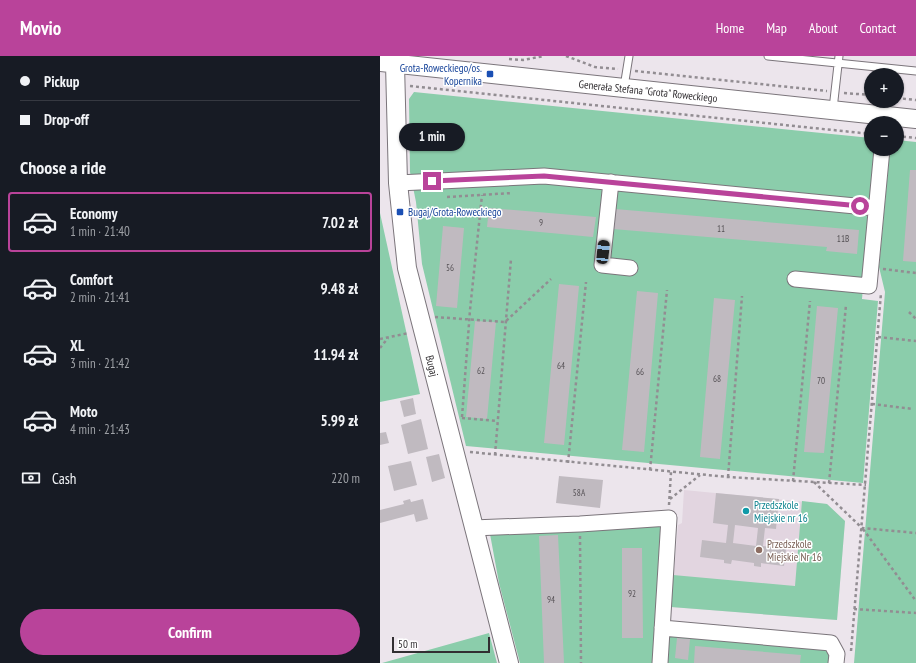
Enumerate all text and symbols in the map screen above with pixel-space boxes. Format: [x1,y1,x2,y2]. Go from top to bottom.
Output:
text: Movio [20,16,61,40]
text: Home [716,19,744,37]
text: Map [766,19,787,37]
text: About [809,19,838,37]
text: Contact [860,19,896,37]
place label: Grota-Roweckiego/os. Kopernika [400,61,482,88]
map controls [864,68,904,156]
button: + [864,68,904,108]
marker: Grota-Roweckiego/os. Kopernika [485,69,495,79]
text: Pickup [44,72,79,91]
street label: Generała Stefana "Grota" Roweckiego [578,77,718,105]
text: Drop-off [44,110,89,129]
button: − [864,116,904,156]
callout: 1 min [399,123,465,151]
text: 1 min [419,128,445,145]
text: Choose a ride [20,156,106,179]
route end [423,172,441,190]
route start [851,197,869,215]
icon: car [22,204,58,240]
text: Economy [70,204,118,223]
place label: Bugaj/Grota-Roweckiego [408,205,502,219]
marker: Bugaj/Grota-Roweckiego [395,207,405,217]
text: 7.02 zł [322,213,358,232]
house number: 9 [539,217,543,228]
text: 1 min · 21:40 [70,223,130,240]
house number: 11 [717,223,725,234]
house number: 11B [837,233,849,244]
car [596,239,610,265]
house number: 56 [446,262,454,273]
icon: car [22,270,58,306]
text: Comfort [70,270,113,289]
text: 9.48 zł [321,279,358,298]
text: 2 min · 21:41 [70,289,130,306]
icon: car [22,336,58,372]
text: XL [70,336,84,355]
text: 11.94 zł [313,345,358,364]
street label: Bugaj [423,354,441,378]
text: 3 min · 21:42 [70,355,130,372]
house number: 64 [557,360,565,371]
house number: 62 [477,365,485,376]
house number: 66 [636,366,644,377]
house number: 68 [713,373,721,384]
house number: 70 [817,375,825,386]
icon: car [22,402,58,438]
text: Moto [70,402,98,421]
text: 5.99 zł [321,411,358,430]
text: 4 min · 21:43 [70,421,130,438]
icon: cash [20,467,42,489]
text: Cash [52,469,76,488]
text: 220 m [331,470,360,487]
house number: 58A [573,487,586,498]
place label: Przedszkole Miejskie nr 16 [754,498,808,525]
marker: Przedszkole Miejskie nr 16 [741,506,751,516]
place label: Przedszkole Miejskie Nr 16 [767,537,822,564]
marker: Przedszkole Miejskie Nr 16 [754,545,764,555]
house number: 92 [628,588,636,599]
house number: 94 [547,594,555,605]
button: Confirm [20,609,360,655]
scale bar [392,635,490,654]
text: 50 m [398,637,417,651]

